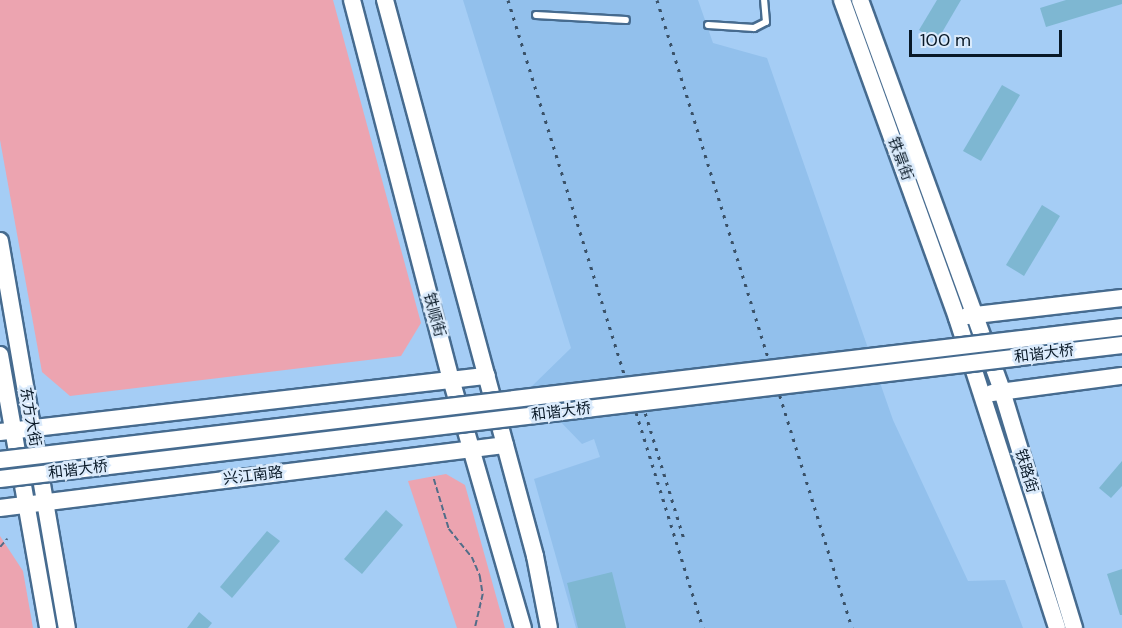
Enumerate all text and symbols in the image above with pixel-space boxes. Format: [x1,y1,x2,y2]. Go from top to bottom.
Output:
scale bar [912,18,1065,56]
text: 100 m [920,28,971,52]
street label: 铁景街 [884,135,916,183]
street label: 铁顺街 [419,291,449,339]
street label: 和谐大桥 [1013,341,1075,367]
street label: 东方大街 [16,386,44,448]
street label: 和谐大桥 [530,399,592,425]
street label: 铁路街 [1011,447,1041,495]
street label: 和谐大桥 [47,457,109,483]
street label: 兴江南路 [222,463,284,489]

